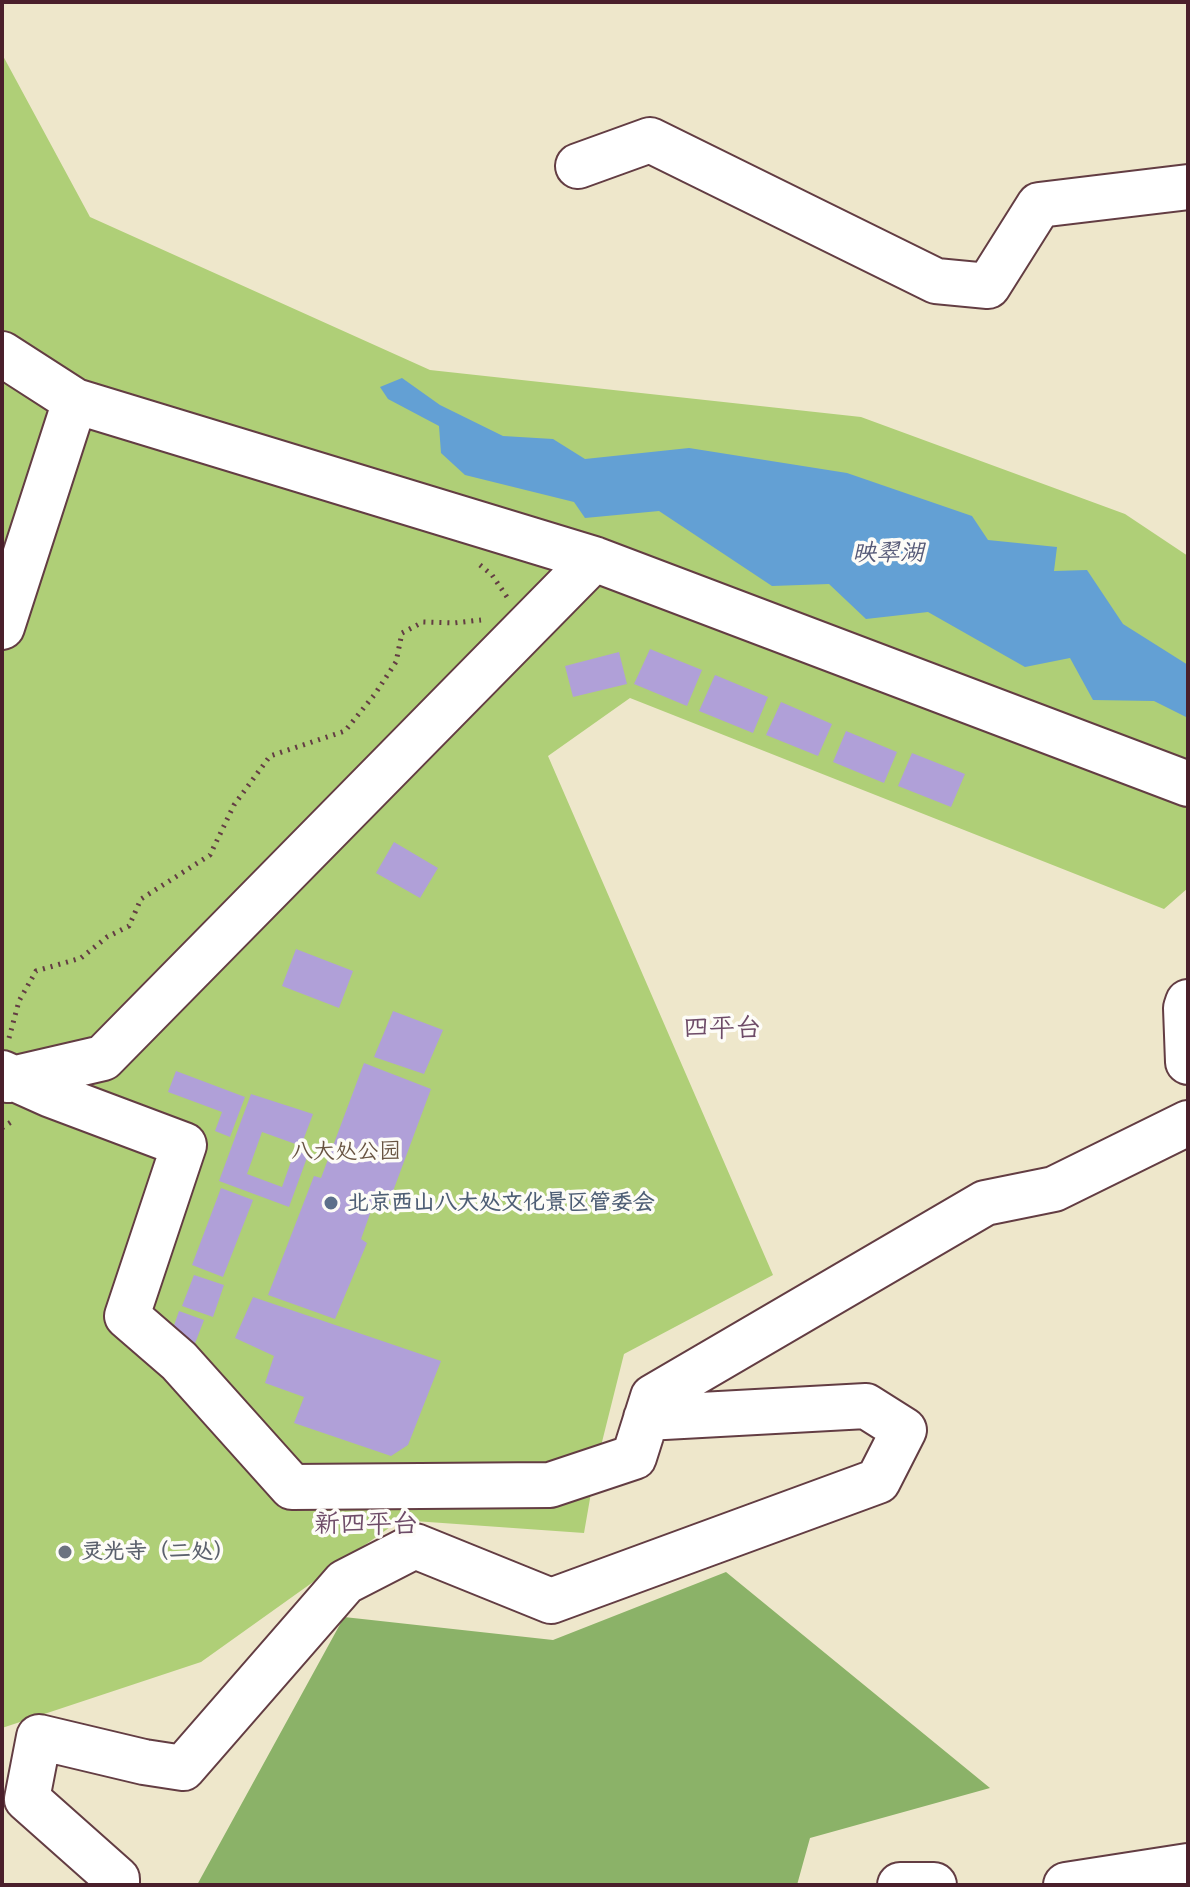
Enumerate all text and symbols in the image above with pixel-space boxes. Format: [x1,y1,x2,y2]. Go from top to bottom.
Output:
water label: 映翠湖 [852,539,924,567]
district label: 四平台 [683,1013,761,1045]
park label: 八大处公园 [291,1139,401,1165]
place label: 北京西山八大处文化景区管委会 [347,1190,655,1216]
marker: 北京西山八大处文化景区管委会 [322,1194,340,1212]
district label: 新四平台 [314,1509,418,1541]
place label: 灵光寺（二处） [81,1539,235,1565]
marker: 灵光寺（二处） [56,1543,74,1561]

